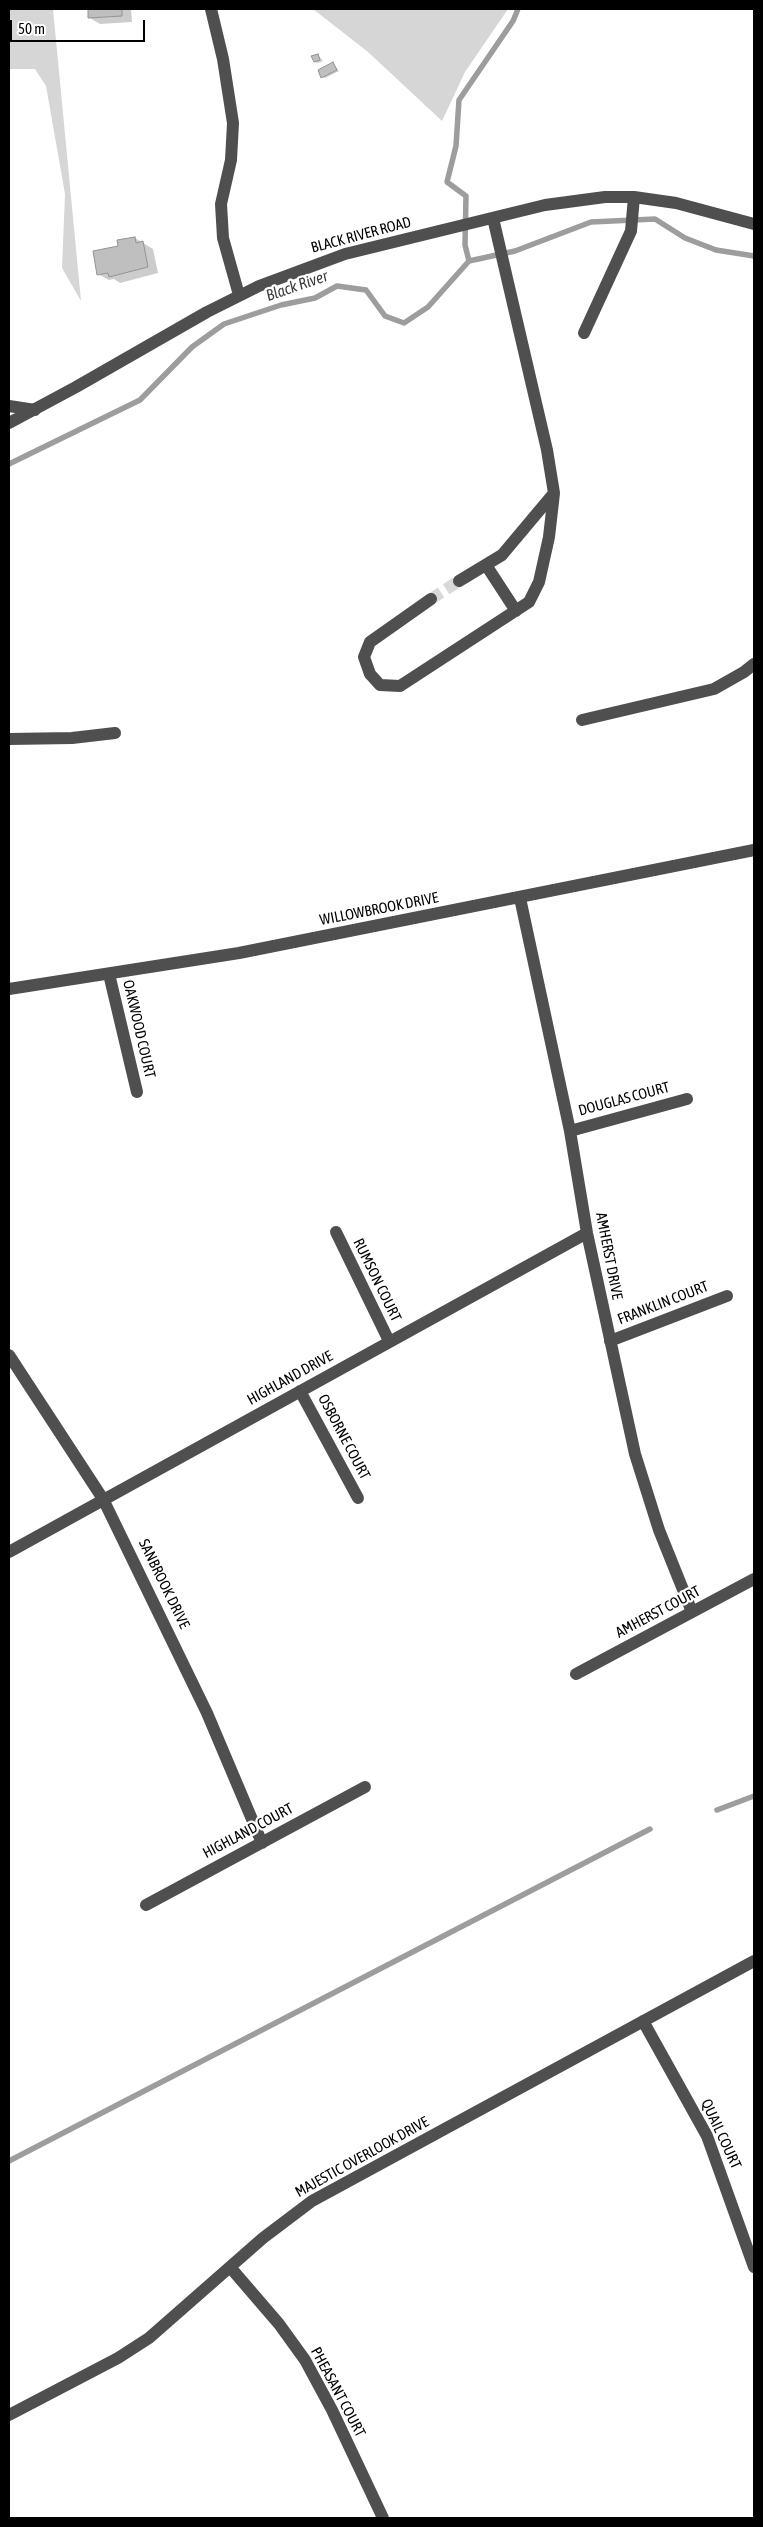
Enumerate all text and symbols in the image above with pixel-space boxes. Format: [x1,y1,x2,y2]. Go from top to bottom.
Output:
scale bar [12,10,148,42]
text: 50 m [18,20,45,37]
street label: BLACK RIVER ROAD [309,213,413,257]
water label: Black River [263,266,331,306]
street label: WILLOWBROOK DRIVE [318,889,440,929]
street label: OAKWOOD COURT [119,978,159,1080]
street label: DOUGLAS COURT [576,1078,672,1120]
street label: AMHERST DRIVE [592,1211,626,1301]
street label: RUMSON COURT [349,1235,405,1325]
street label: FRANKLIN COURT [615,1277,711,1329]
street label: HIGHLAND DRIVE [244,1347,336,1409]
street label: OSBORNE COURT [314,1391,374,1483]
street label: SANBROOK DRIVE [135,1536,193,1632]
street label: AMHERST COURT [613,1582,703,1642]
street label: HIGHLAND COURT [200,1800,296,1862]
street label: QUAIL COURT [697,2096,745,2172]
street label: MAJESTIC OVERLOOK DRIVE [292,2113,432,2201]
street label: PHEASANT COURT [307,2344,369,2440]

